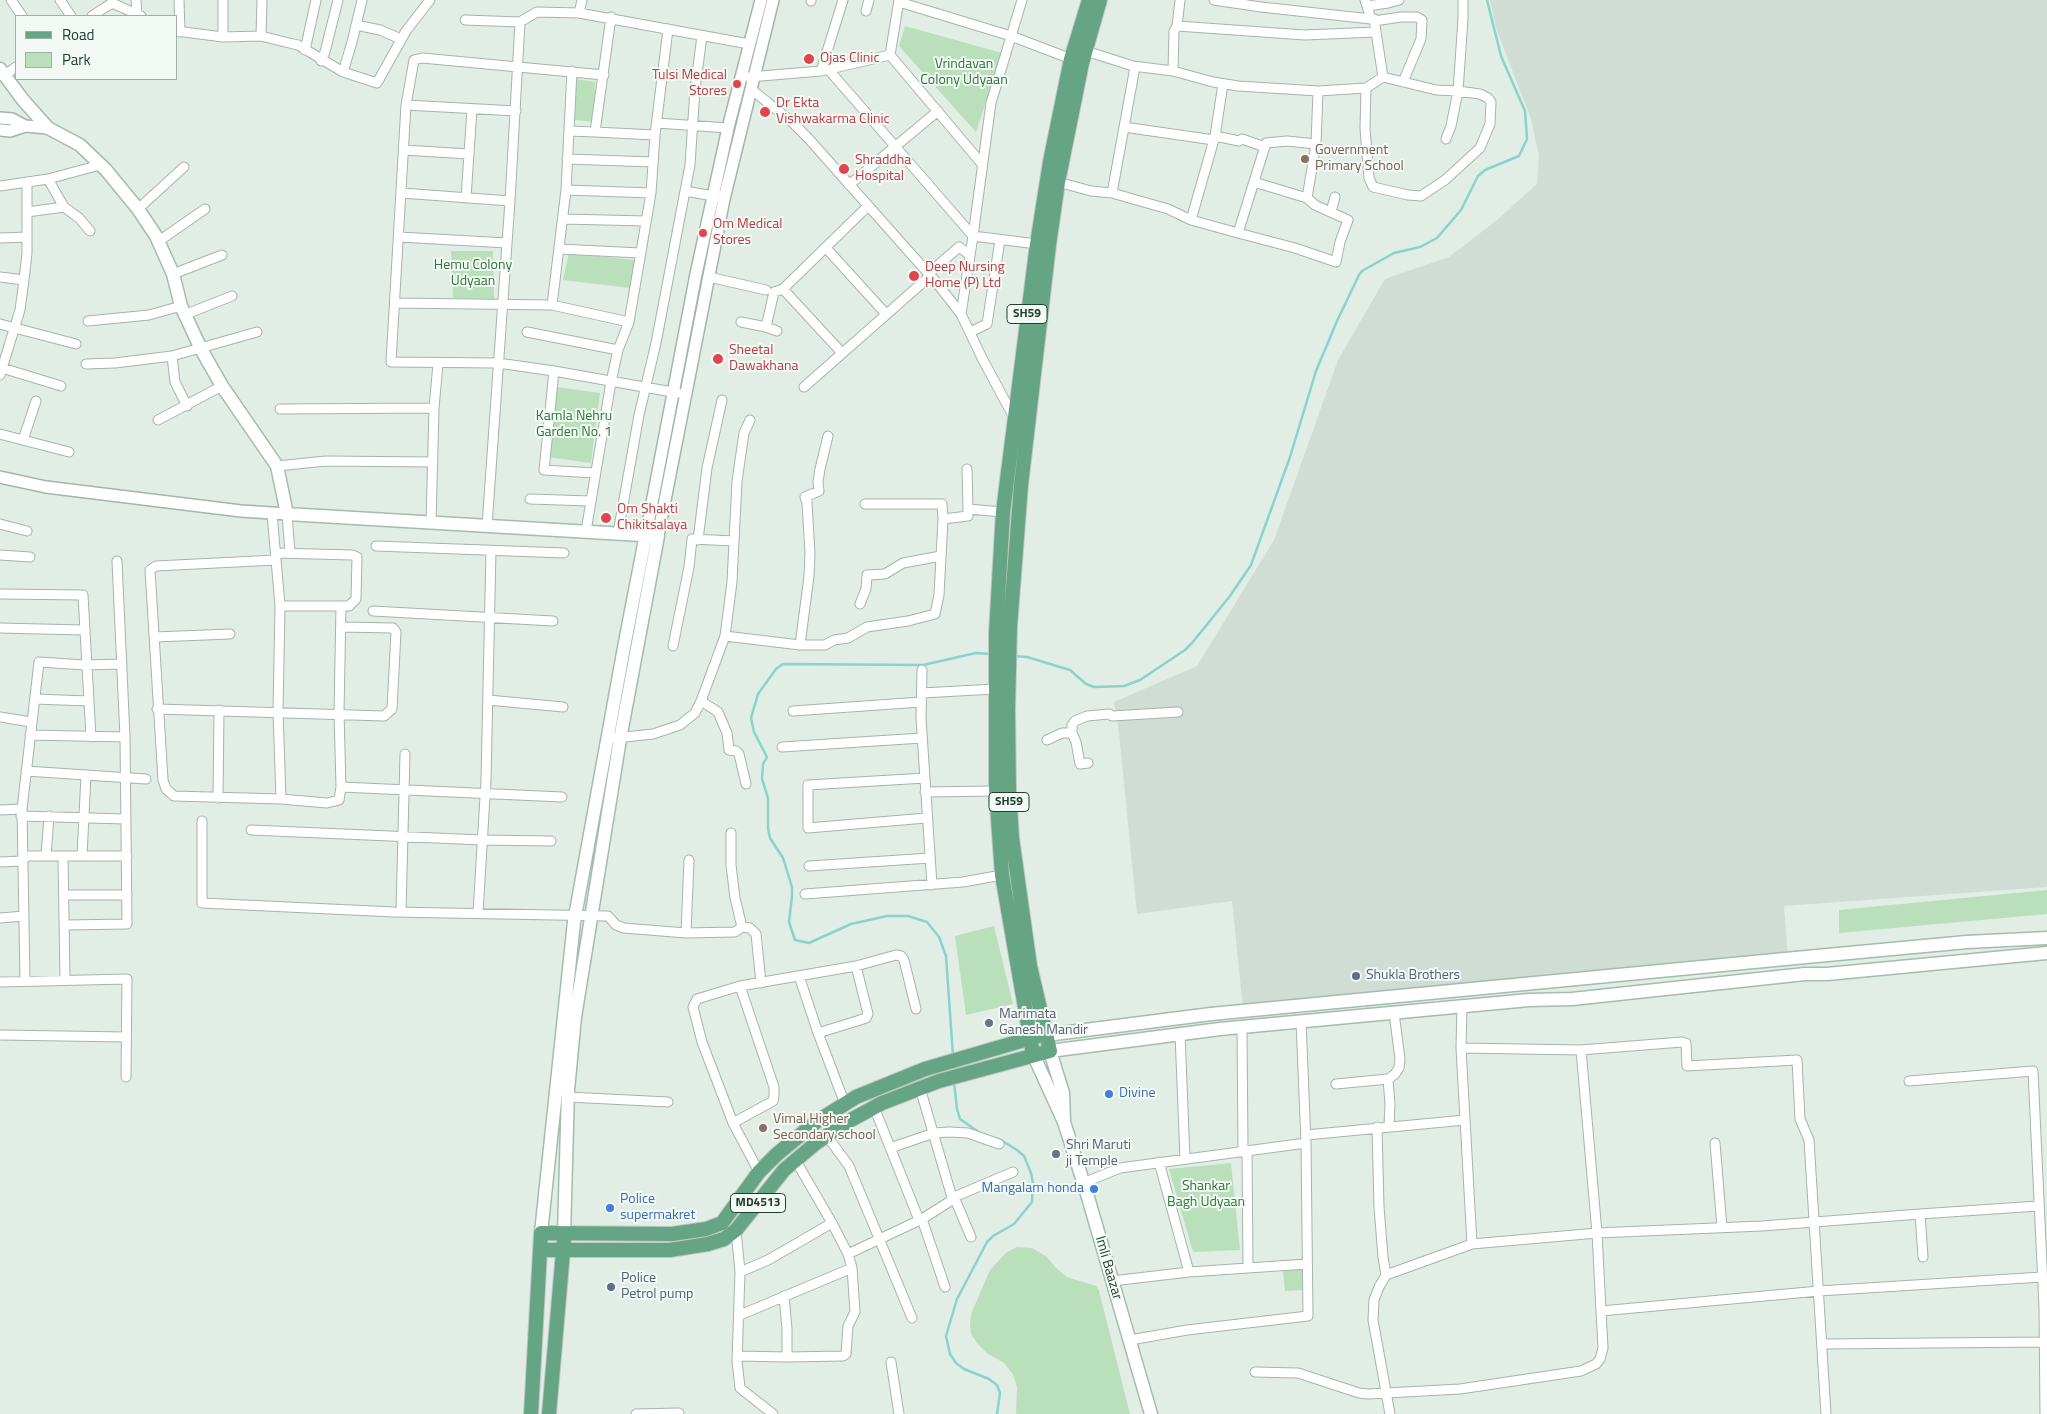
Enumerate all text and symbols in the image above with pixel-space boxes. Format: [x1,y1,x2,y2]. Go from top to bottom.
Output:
legend [15,15,178,80]
text: Road [62,23,94,46]
text: Park [62,48,91,71]
place label: Ojas Clinic [820,51,880,67]
marker: Ojas Clinic [802,52,816,66]
park label: Vrindavan Colony Udyaan [920,57,1008,90]
place label: Tulsi Medical Stores [652,68,727,100]
marker: Tulsi Medical Stores [731,78,743,90]
place label: Dr Ekta Vishwakarma Clinic [776,96,890,128]
marker: Dr Ekta Vishwakarma Clinic [758,105,772,119]
place label: Government Primary School [1315,143,1404,176]
place label: Shraddha Hospital [855,153,911,186]
marker: Government Primary School [1299,153,1311,165]
marker: Shraddha Hospital [837,162,851,176]
place label: Om Medical Stores [713,217,783,250]
marker: Om Medical Stores [697,227,709,239]
park label: Hemu Colony Udyaan [434,258,512,290]
place label: Deep Nursing Home (P) Ltd [925,260,1005,292]
marker: Deep Nursing Home (P) Ltd [907,269,921,283]
road number: SH59 [1007,304,1047,324]
place label: Sheetal Dawakhana [729,343,798,376]
marker: Sheetal Dawakhana [711,352,725,366]
park label: Kamla Nehru Garden No. 1 [536,409,612,442]
place label: Om Shakti Chikitsalaya [617,502,687,534]
marker: Om Shakti Chikitsalaya [599,511,613,525]
road number: SH59 [989,792,1029,812]
place label: Shukla Brothers [1366,968,1460,984]
marker: Shukla Brothers [1350,970,1362,982]
place label: Marimata Ganesh Mandir [999,1007,1088,1040]
marker: Marimata Ganesh Mandir [983,1017,995,1029]
place label: Divine [1119,1086,1155,1102]
marker: Divine [1103,1088,1115,1100]
place label: Vimal Higher Secondary school [773,1112,876,1144]
marker: Vimal Higher Secondary school [757,1122,769,1134]
place label: Shri Maruti ji Temple [1066,1138,1131,1170]
marker: Shri Maruti ji Temple [1050,1148,1062,1160]
park label: Shankar Bagh Udyaan [1167,1179,1245,1212]
place label: Mangalam honda [982,1181,1084,1197]
marker: Mangalam honda [1088,1183,1100,1195]
place label: Police supermakret [620,1192,695,1224]
road number: MD4513 [730,1194,786,1212]
marker: Police supermakret [604,1202,616,1214]
street label: Imli Baazar [1091,1234,1125,1302]
place label: Police Petrol pump [621,1271,693,1304]
marker: Police Petrol pump [605,1281,617,1293]

